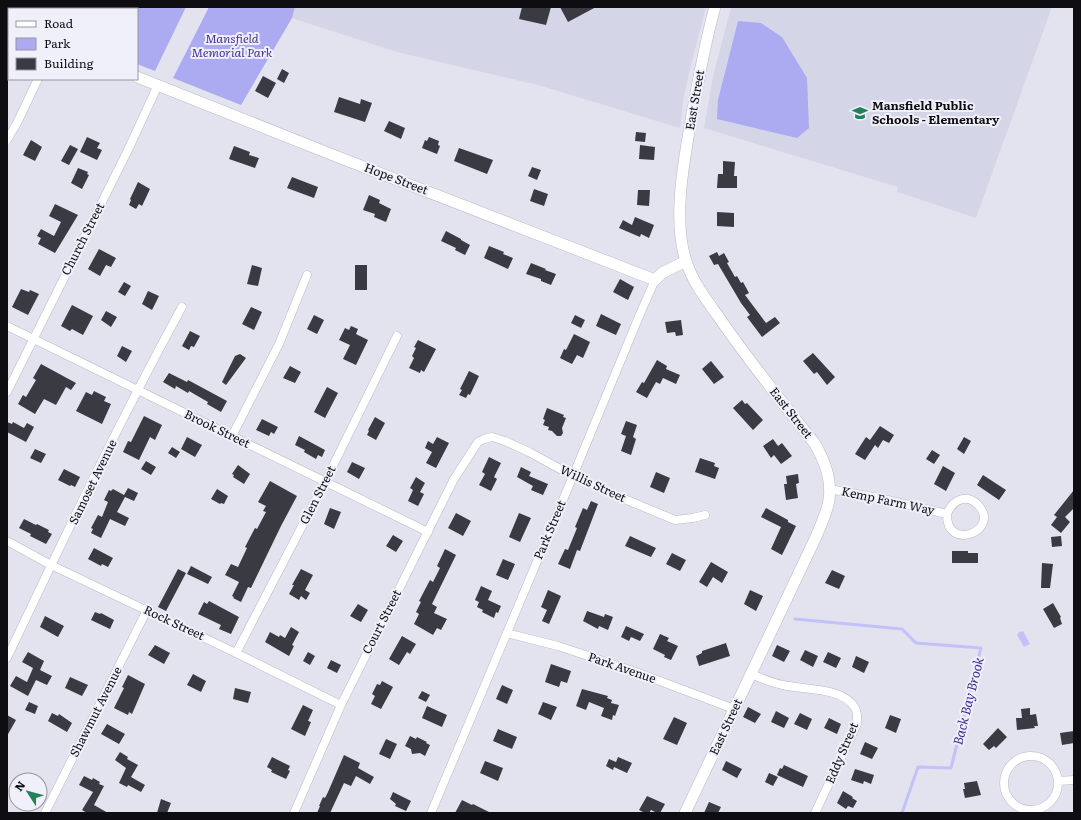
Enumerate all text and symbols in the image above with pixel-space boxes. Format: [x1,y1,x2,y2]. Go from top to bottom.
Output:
legend [8,8,138,80]
text: Road [44,14,74,32]
park label: Mansfield Memorial Park [192,29,273,61]
text: Park [44,34,71,52]
text: Building [44,54,94,72]
street label: East Street [680,68,708,131]
place label: Mansfield Public Schools - Elementary [872,96,1000,128]
school or university icon: Mansfield Public Schools - Elementary [851,104,869,122]
street label: Hope Street [362,158,431,199]
street label: Church Street [56,199,108,278]
street label: East Street [766,383,818,442]
street label: Brook Street [181,404,254,452]
street label: Samoset Avenue [64,436,121,527]
street label: Willis Street [557,460,630,506]
street label: Glen Street [295,462,340,527]
street label: Kemp Farm Way [840,481,937,519]
street label: Park Street [528,497,570,562]
street label: Court Street [357,586,405,657]
street label: Rock Street [141,600,208,644]
street label: Park Avenue [586,647,659,687]
water label: Back Bay Brook [947,654,988,747]
street label: Shawmut Avenue [65,663,126,760]
street label: East Street [704,695,746,758]
street label: Eddy Street [820,719,862,786]
north arrow [8,772,48,812]
text: N [10,777,28,794]

